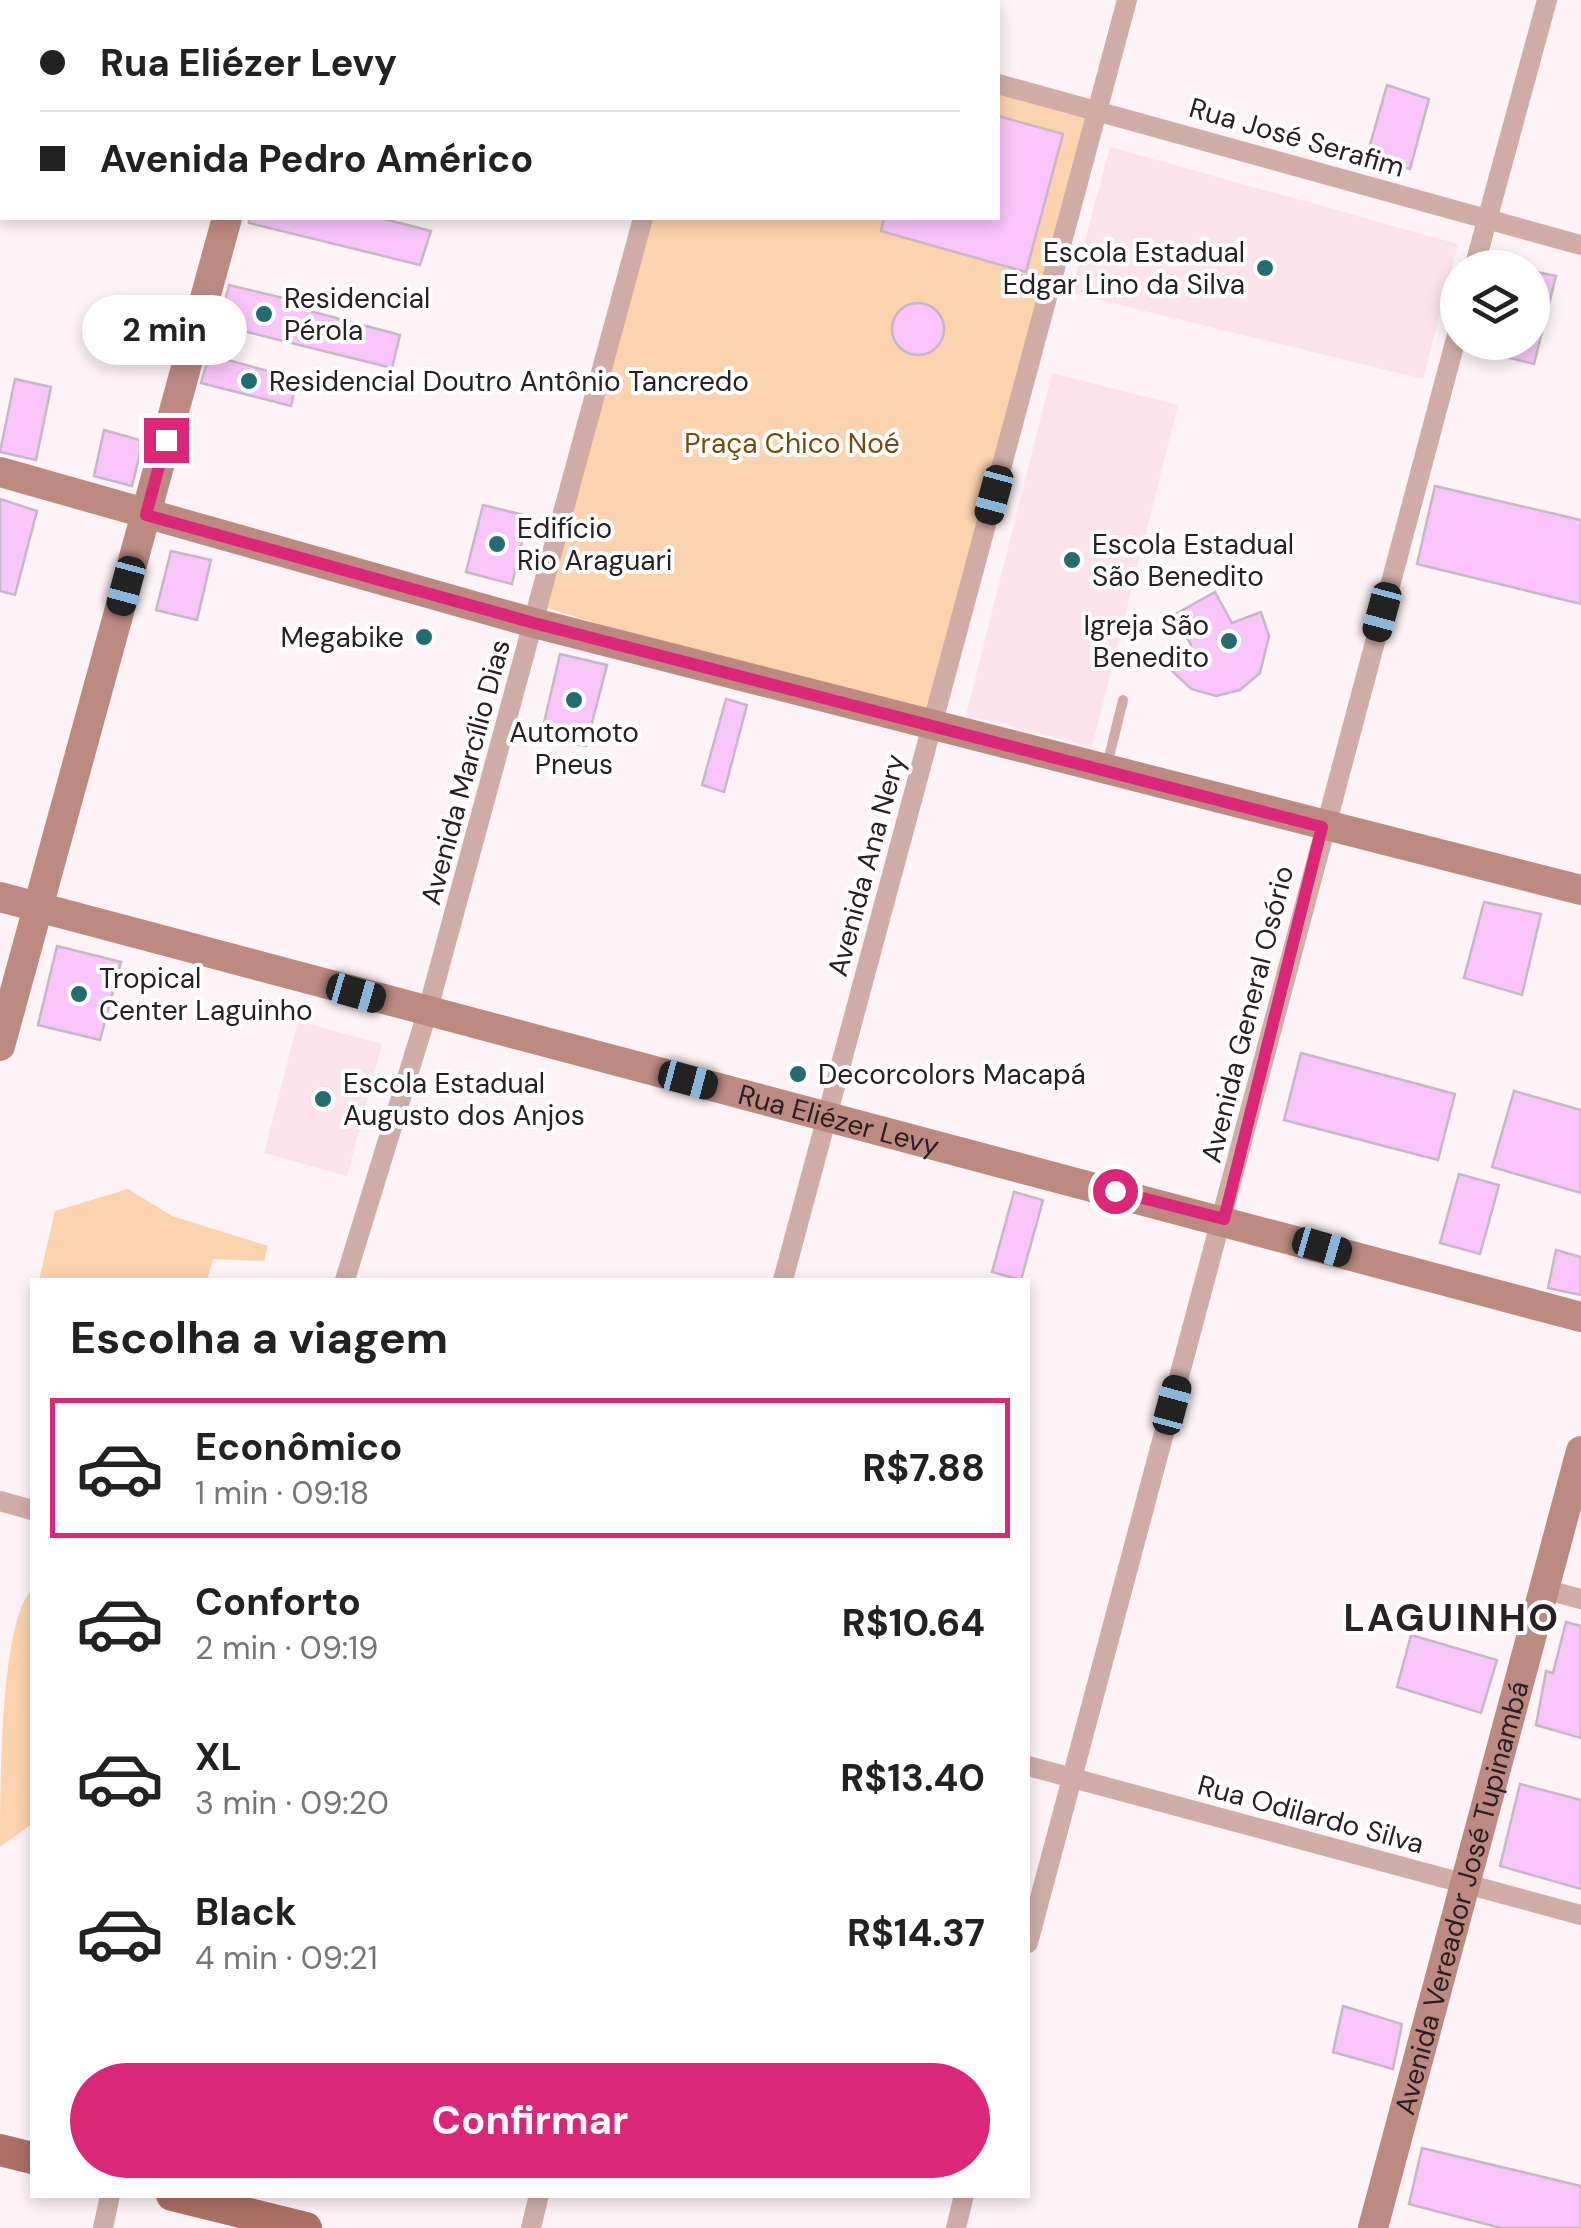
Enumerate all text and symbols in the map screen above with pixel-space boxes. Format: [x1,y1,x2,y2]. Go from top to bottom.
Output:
text: Rua Eliézer Levy [100,38,397,88]
street label: Rua José Serafim [1185,89,1409,186]
text: Avenida Pedro Américo [100,134,534,184]
place label: Escola Estadual Edgar Lino da Silva [1003,234,1245,303]
map controls [1440,250,1550,360]
button: layers [1440,250,1550,360]
marker: Escola Estadual Edgar Lino da Silva [1254,257,1276,279]
place label: Residencial Pérola [284,280,430,349]
callout: 2 min [84,295,248,365]
marker: Residencial Pérola [253,303,275,325]
text: 2 min [122,309,207,351]
place label: Residencial Doutro Antônio Tancredo [269,363,749,400]
marker: Residencial Doutro Antônio Tancredo [238,370,260,392]
route end [144,418,189,463]
park label: Praça Chico Noé [684,425,900,462]
car [972,462,1016,528]
place label: Edifício Rio Araguari [517,510,673,579]
place label: Escola Estadual São Benedito [1092,526,1294,595]
marker: Edifício Rio Araguari [486,533,508,555]
marker: Escola Estadual São Benedito [1061,549,1083,571]
car [104,553,148,619]
car [1360,579,1404,645]
place label: Igreja São Benedito [1084,607,1209,676]
place label: Megabike [281,619,404,656]
marker: Megabike [413,626,435,648]
marker: Igreja São Benedito [1218,630,1240,652]
street label: Avenida Marcílio Dias [412,635,519,909]
marker: Automoto Pneus [563,689,585,711]
place label: Automoto Pneus [509,714,639,783]
street label: Avenida Ana Nery [819,750,914,980]
street label: Avenida General Osório [1193,862,1302,1166]
place label: Tropical Center Laguinho [99,960,313,1029]
car [323,970,389,1016]
marker: Tropical Center Laguinho [68,983,90,1005]
place label: Decorcolors Macapá [818,1056,1086,1093]
car [655,1058,721,1102]
marker: Decorcolors Macapá [787,1063,809,1085]
place label: Escola Estadual Augusto dos Anjos [343,1065,585,1134]
street label: Rua Eliézer Levy [734,1076,943,1165]
marker: Escola Estadual Augusto dos Anjos [312,1088,334,1110]
route start [1093,1169,1138,1214]
car [1289,1224,1355,1270]
text: Escolha a viagem [70,1308,448,1367]
car [1150,1372,1194,1438]
text: Econômico [195,1422,402,1472]
icon: car [75,1423,165,1513]
text: R$7.88 [862,1443,985,1493]
text: 1 min · 09:18 [195,1472,369,1514]
text: Conforto [195,1577,361,1627]
icon: car [75,1578,165,1668]
district label: LAGUINHO [1343,1593,1561,1643]
text: R$10.64 [842,1598,985,1648]
text: 2 min · 09:19 [195,1627,378,1669]
street label: Avenida Vereador José Tupinambá [1386,1677,1538,2119]
text: XL [195,1732,242,1782]
icon: car [75,1733,165,1823]
text: R$13.40 [840,1753,985,1803]
street label: Rua Odilardo Silva [1194,1766,1428,1862]
text: 3 min · 09:20 [195,1782,389,1824]
text: Black [195,1887,297,1937]
icon: car [75,1888,165,1978]
text: R$14.37 [847,1908,985,1958]
text: 4 min · 09:21 [195,1937,378,1979]
button: Confirmar [70,2063,990,2178]

